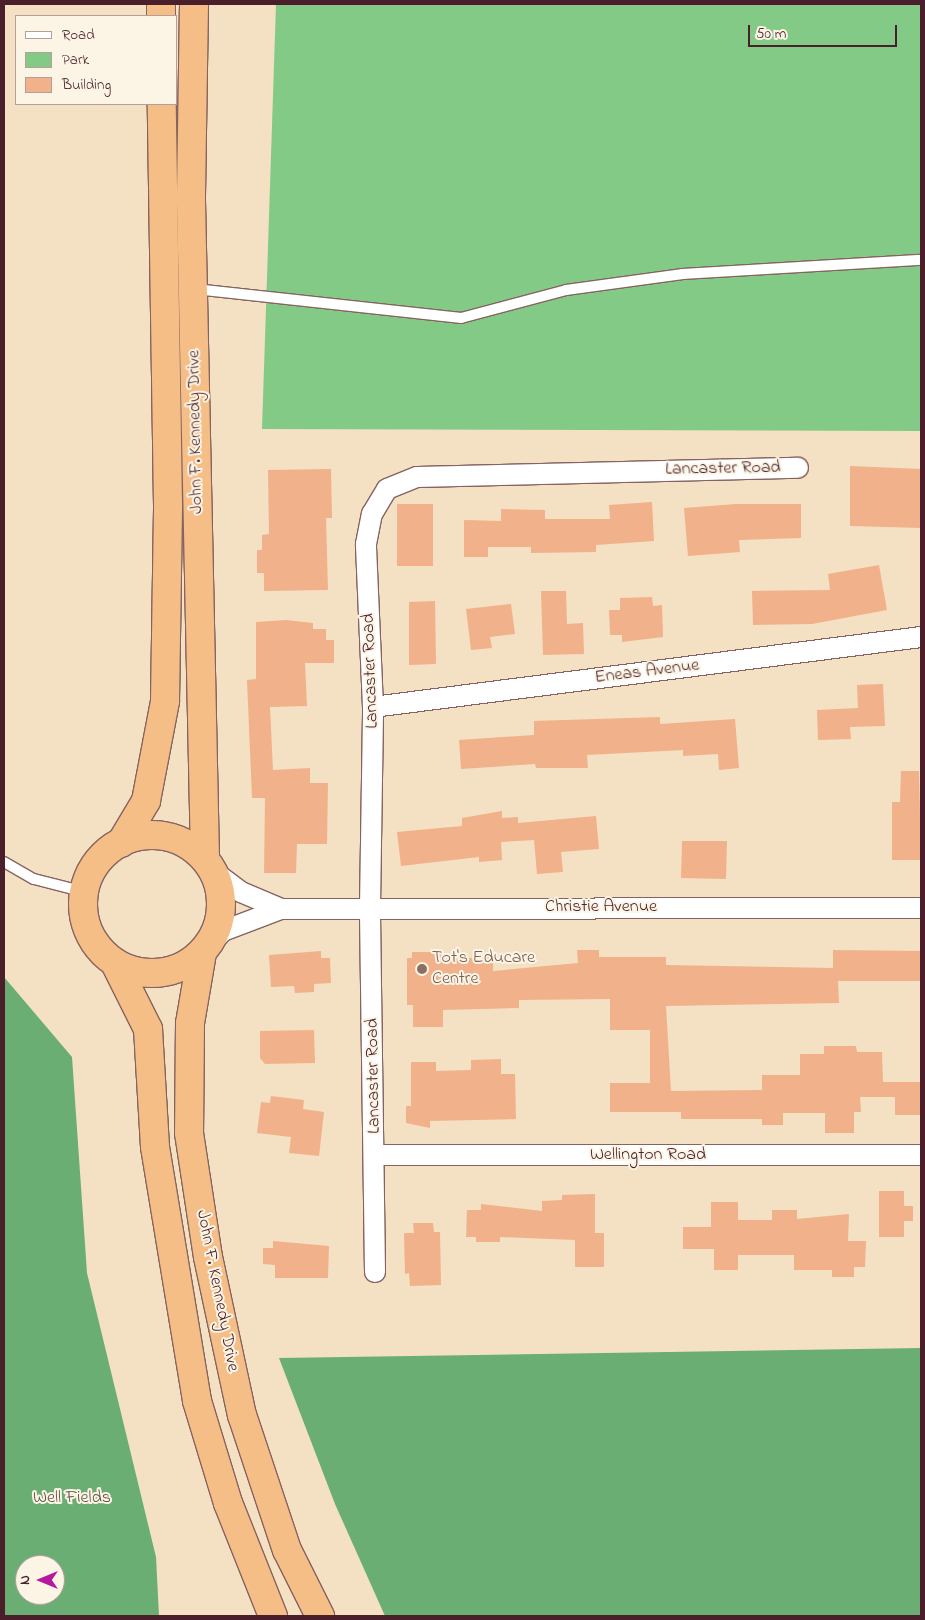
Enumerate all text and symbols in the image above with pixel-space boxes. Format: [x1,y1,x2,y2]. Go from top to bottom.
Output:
legend [15,15,178,105]
scale bar [750,15,899,47]
text: 50 m [756,23,786,45]
text: Road [62,24,95,46]
text: Park [62,49,89,71]
text: Building [62,74,111,96]
street label: John F. Kennedy Drive [184,350,208,514]
street label: Lancaster Road [665,457,781,481]
street label: Lancaster Road [358,613,384,729]
street label: Eneas Avenue [594,655,700,689]
street label: Christie Avenue [545,896,657,918]
place label: Tot's Educare Centre [432,948,535,991]
marker: Tot's Educare Centre [416,963,428,975]
street label: Lancaster Road [362,1018,386,1134]
street label: Wellington Road [590,1144,706,1166]
street label: John F. Kennedy Drive [191,1208,243,1374]
park label: Well Fields [33,1487,111,1509]
north arrow [15,1555,65,1605]
text: N [15,1575,36,1585]

